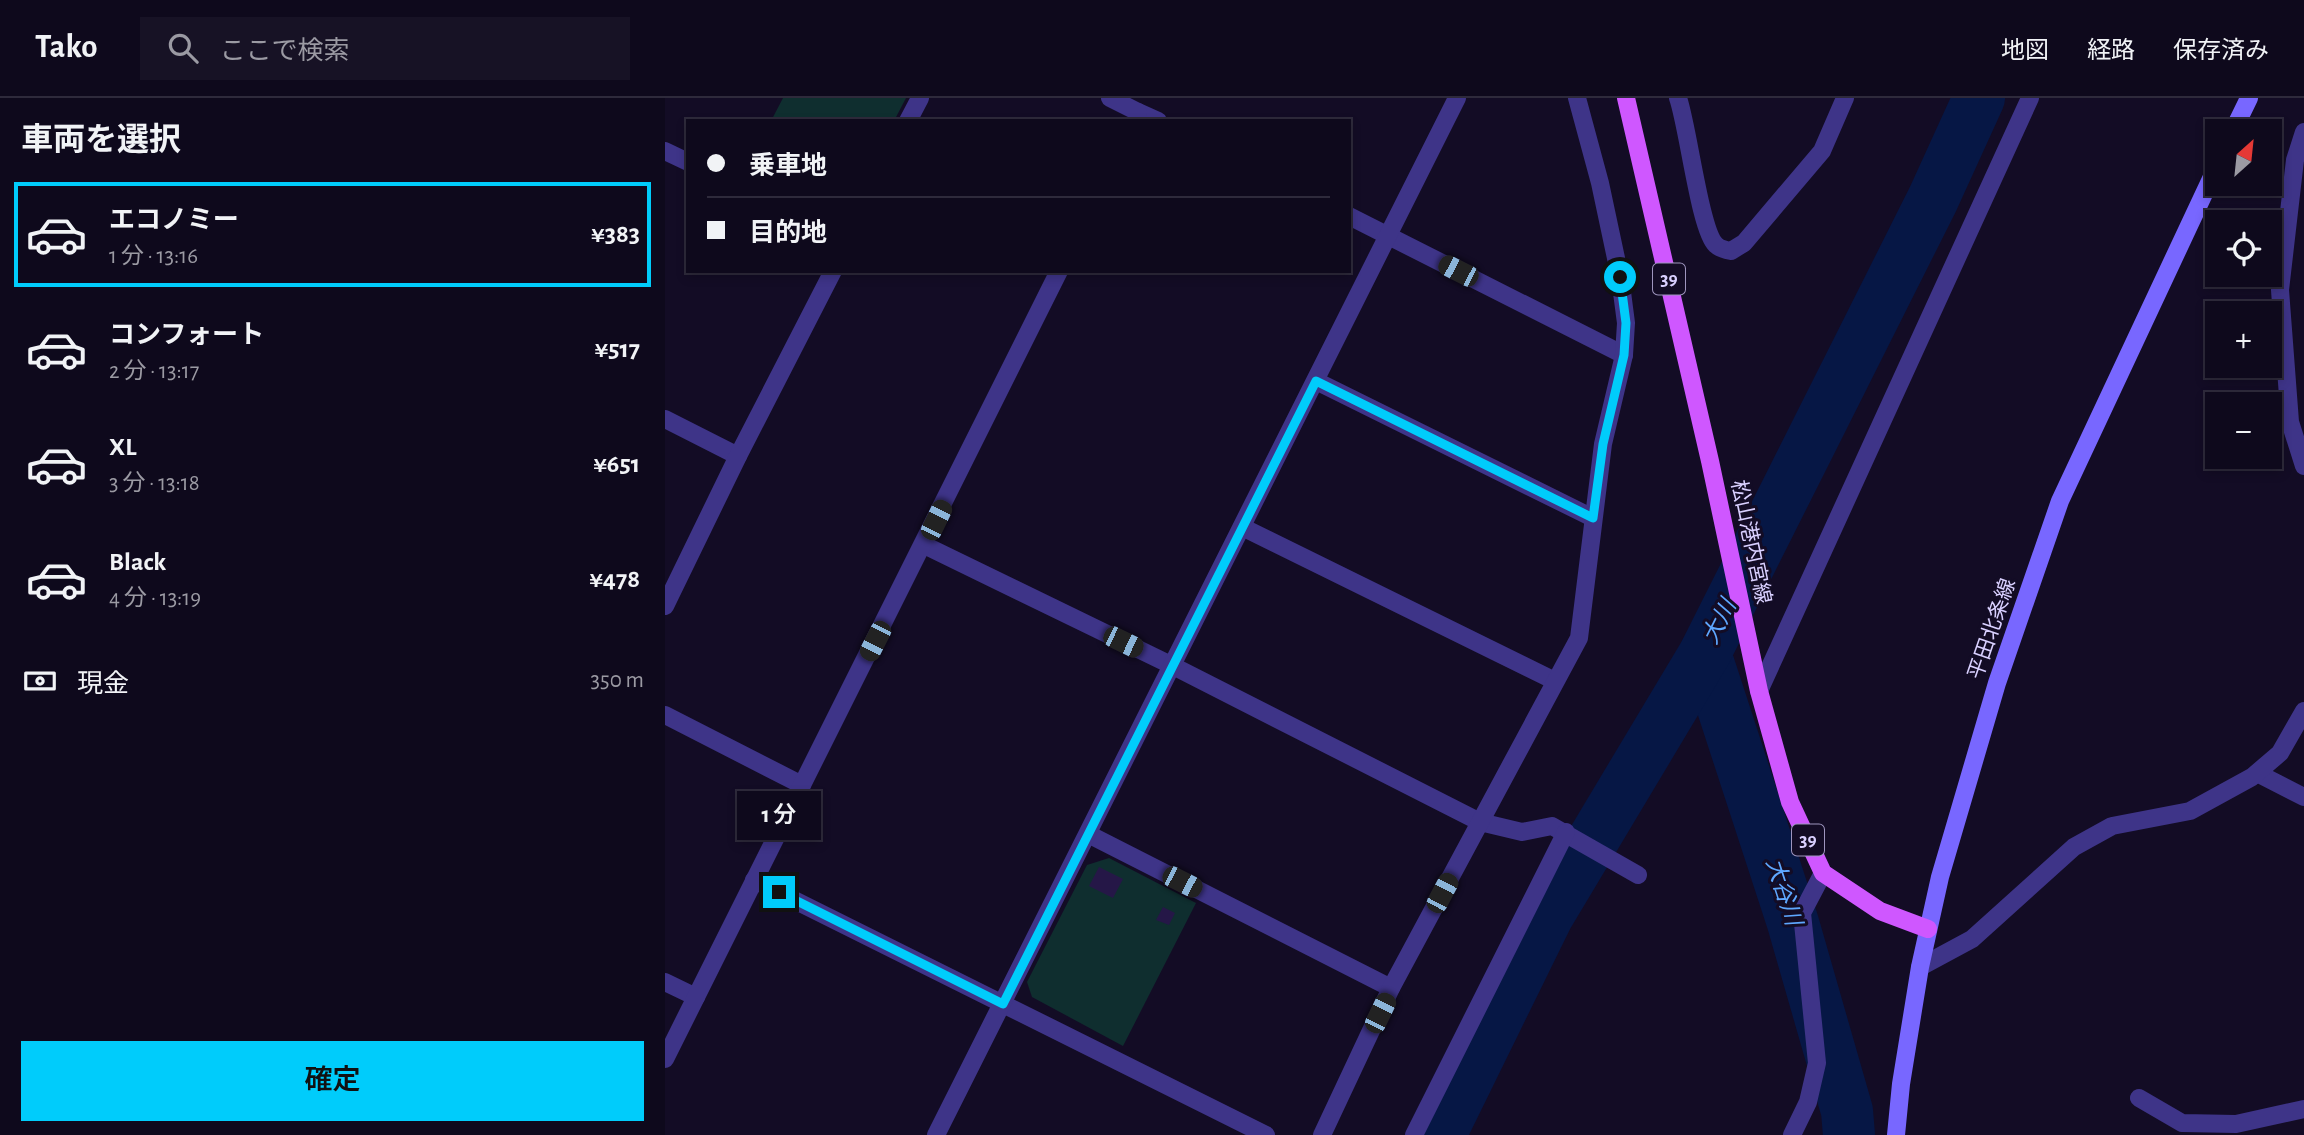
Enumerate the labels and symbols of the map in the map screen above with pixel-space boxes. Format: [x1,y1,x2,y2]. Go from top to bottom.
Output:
north arrow [2205,119,2282,196]
car [1435,252,1482,290]
route start [1604,261,1636,293]
road number: 39 [1653,264,1685,294]
street label: 松山港内宮線 [1728,478,1775,606]
car [918,497,955,543]
street label: 平田北条線 [1964,576,2019,682]
water label: 大川 [1698,593,1742,648]
car [857,618,894,664]
car [1100,623,1147,661]
callout: 1 分 [737,790,821,840]
road number: 39 [1792,824,1824,856]
water label: 大谷川 [1761,855,1807,931]
car [1159,863,1206,901]
car [1423,870,1462,916]
route end [763,876,795,908]
car [1362,990,1399,1036]

